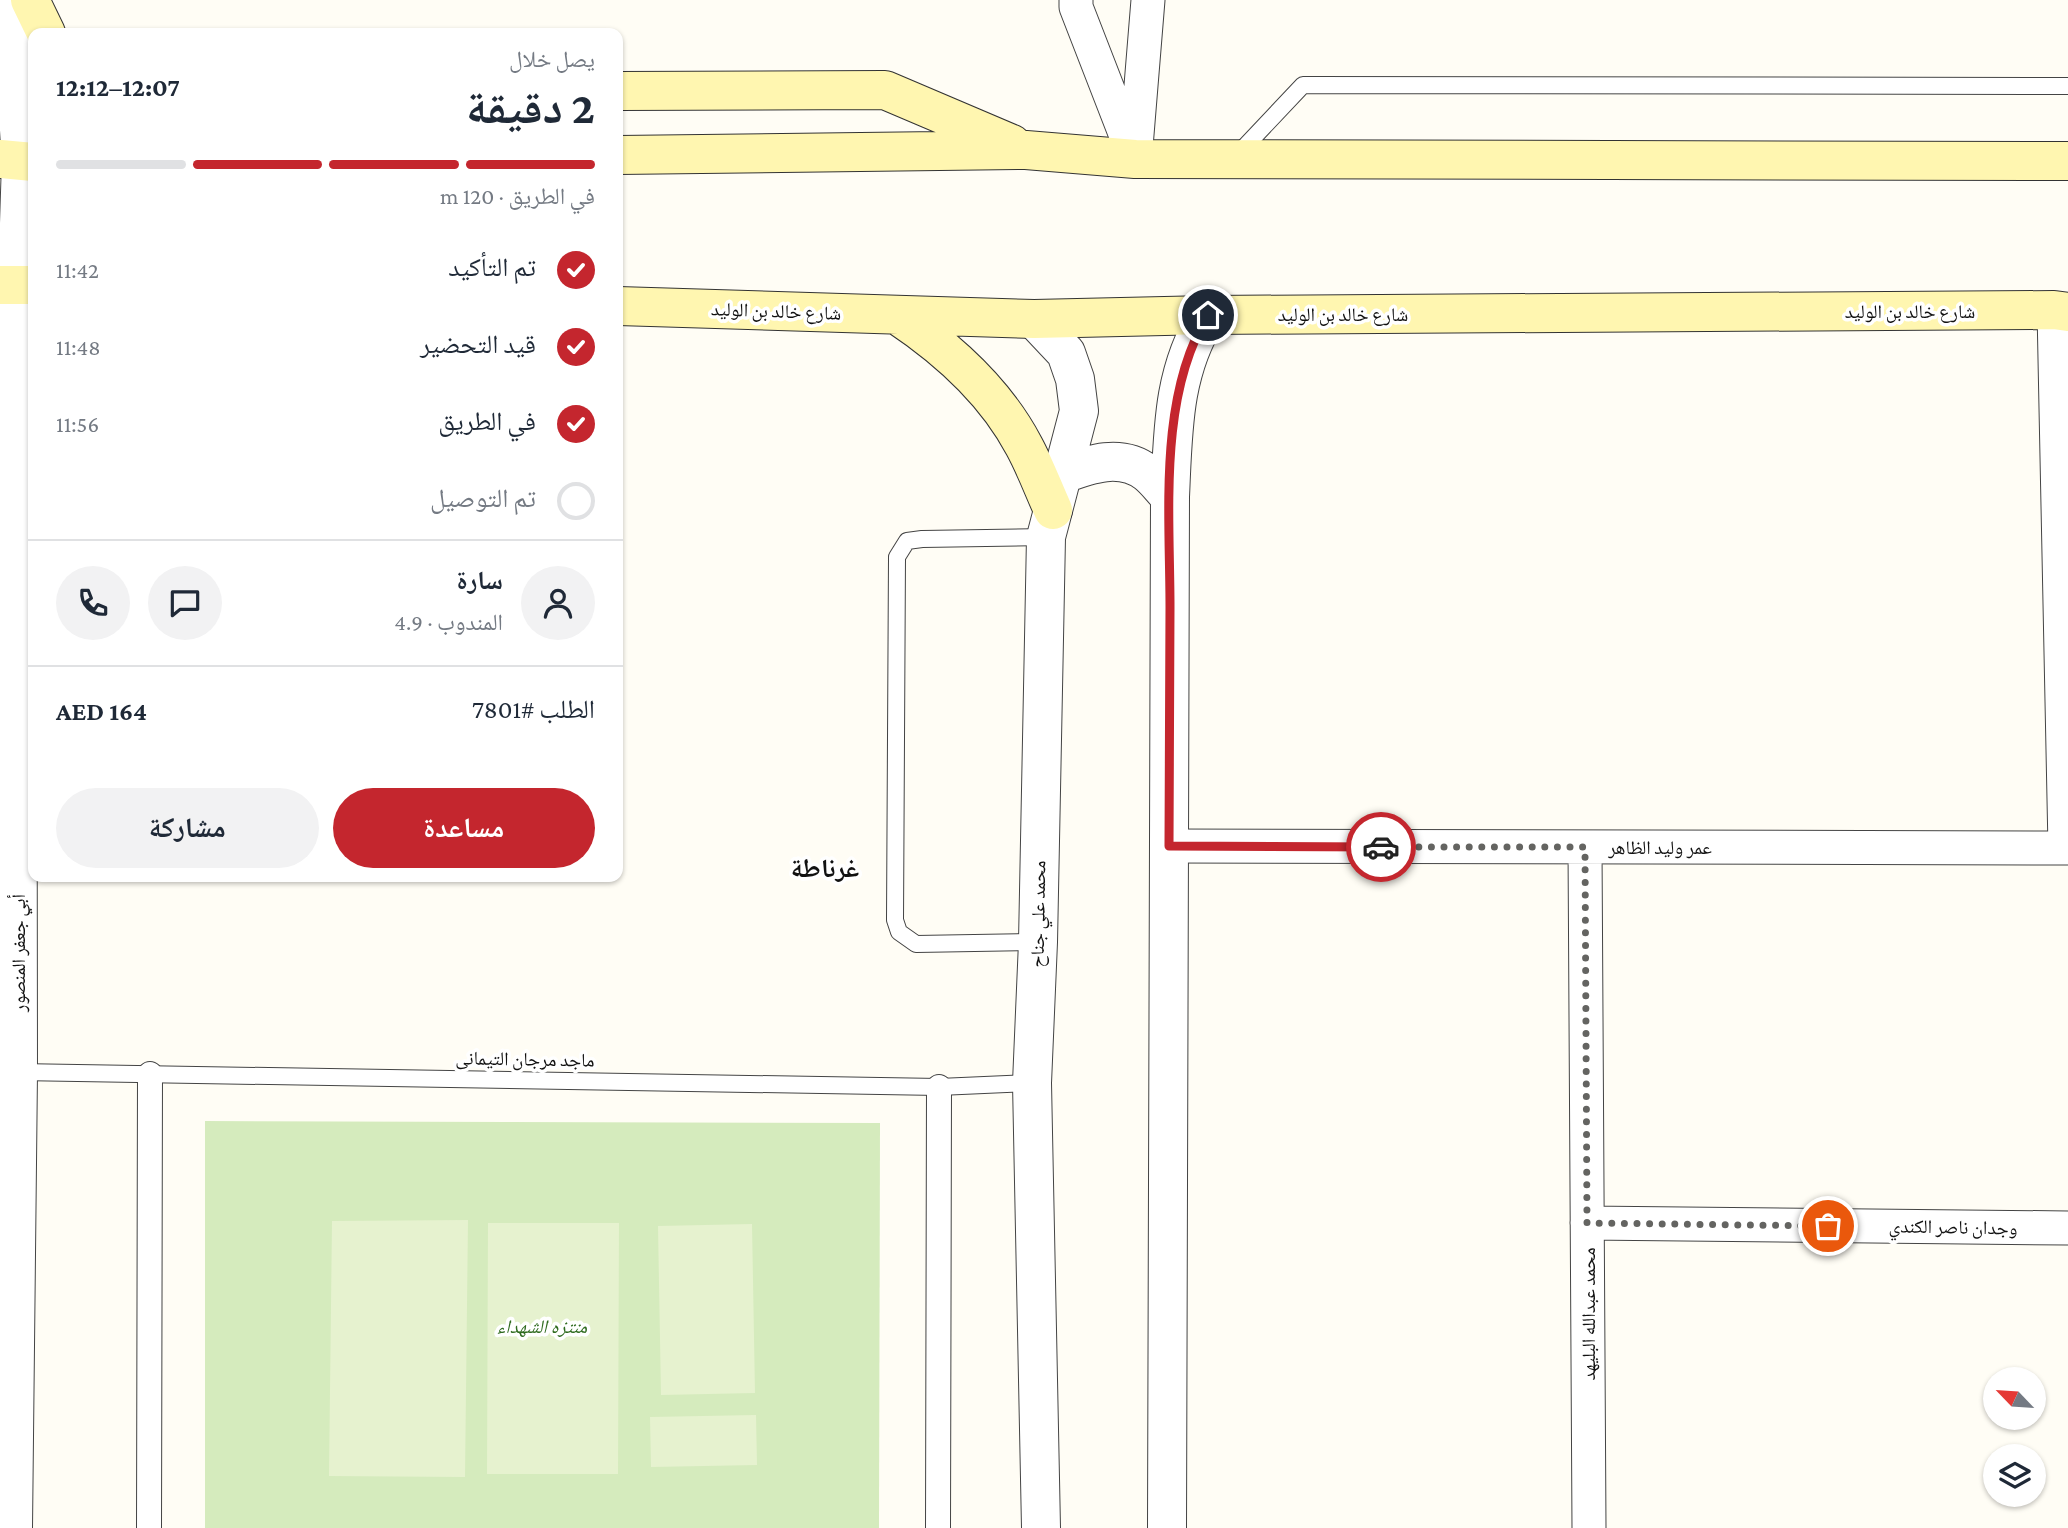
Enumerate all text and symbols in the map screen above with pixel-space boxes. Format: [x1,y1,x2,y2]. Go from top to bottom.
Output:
text: يصل خلال [509,46,595,72]
text: 12:07–12:12 [56,73,180,102]
text: 2 دقيقة [466,82,595,133]
text: في الطريق · 120 m [440,183,595,209]
icon: check [557,251,595,289]
text: تم التأكيد [448,253,536,282]
text: 11:42 [56,257,99,283]
pin [1178,285,1238,345]
icon: home [1189,296,1227,334]
street label: شارع خالد بن الوليد [710,298,842,325]
street label: شارع خالد بن الوليد [1845,301,1975,323]
street label: شارع خالد بن الوليد [1278,304,1408,326]
icon: check [557,328,595,366]
text: قيد التحضير [420,330,536,359]
text: 11:48 [56,334,101,360]
icon: check [557,405,595,443]
text: في الطريق [438,407,536,436]
text: 11:56 [56,411,99,437]
text: تم التوصيل [430,484,536,513]
button: phone [56,566,130,640]
button: chat [148,566,222,640]
text: سارة [456,566,503,595]
button: person [521,566,595,640]
text: المندوب · 4.9 [394,609,503,635]
text: الطلب #7801 [472,695,595,724]
text: AED 164 [56,697,147,726]
button: مشاركة [56,788,319,868]
button: مساعدة [333,788,595,868]
courier [1346,812,1416,882]
icon: car [1362,828,1400,866]
street label: عمر وليد الظاهر [1607,837,1712,859]
district label: غرناطة [791,854,859,883]
street label: محمد علي جناح [1027,860,1054,968]
street label: أبي جعفر المنصور [7,894,33,1013]
street label: ماجد مرجان التيمانى [455,1047,595,1072]
pin [1798,1196,1858,1256]
icon: bag [1809,1207,1847,1245]
street label: وجدان ناصر الكندي [1888,1215,2018,1243]
street label: محمد عبدالله البليهد [1578,1247,1600,1381]
park label: منتزه الشهداء [497,1316,587,1337]
north arrow [1983,1367,2046,1430]
map controls [1983,1367,2046,1507]
button: layers [1983,1444,2046,1507]

